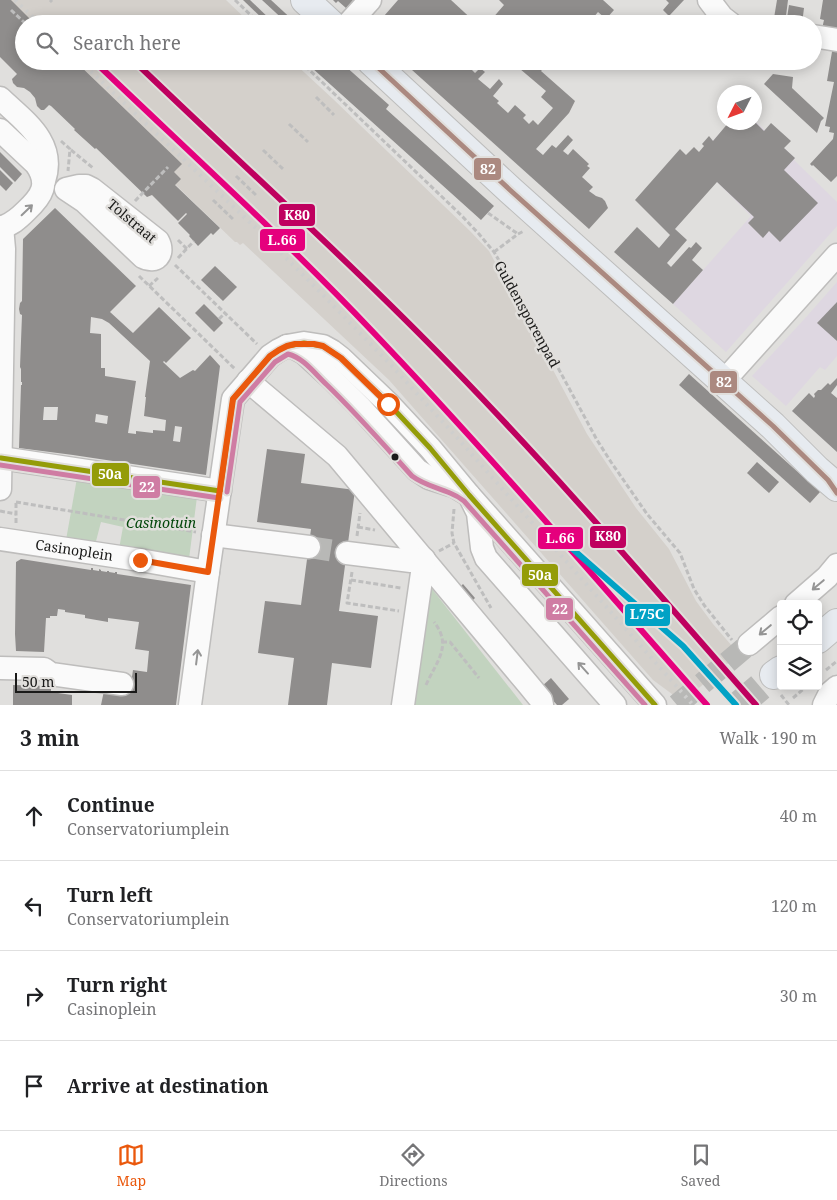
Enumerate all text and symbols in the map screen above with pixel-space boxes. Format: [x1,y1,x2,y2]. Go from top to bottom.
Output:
search box [15,15,822,70]
icon: search [33,29,61,57]
text: Search here [73,30,181,56]
north arrow [717,85,762,130]
line badge: 82 [473,157,502,181]
text: 82 [480,159,496,178]
street label: Tolstraat [104,195,161,247]
line badge: K80 [278,203,316,227]
one-way arrow [21,204,34,216]
text: K80 [284,205,310,224]
line badge: L.66 [259,228,306,252]
text: L.66 [267,230,297,249]
street label: Guldensporenpad [490,257,565,371]
line badge: 82 [709,370,738,394]
text: 82 [716,372,732,391]
route start [377,393,400,416]
unlabelled marker [390,452,400,462]
line badge: 50a [91,462,130,487]
text: 50a [98,464,122,483]
line badge: 22 [132,475,161,499]
text: 22 [139,477,155,496]
park label: Casinotuin [126,513,197,532]
line badge: K80 [589,525,627,549]
line badge: L.66 [537,526,584,550]
text: K80 [595,526,621,545]
text: L.66 [545,528,575,547]
street label: Casinoplein [34,534,114,565]
route end [129,549,152,572]
line badge: 50a [521,563,559,587]
text: 50a [528,565,552,584]
one-way arrow [811,580,824,591]
line badge: 22 [545,597,574,621]
text: 22 [552,599,568,618]
map controls [777,600,822,690]
button: locate [777,600,822,645]
line badge: L75C [624,603,671,627]
text: L75C [630,604,664,623]
one-way arrow [758,625,771,636]
button: layers [777,645,822,690]
one-way arrow [192,649,202,665]
one-way arrow [577,662,589,675]
scale bar [15,670,138,693]
text: 50 m [22,672,55,691]
text: 3 min [20,724,79,752]
text: Walk · 190 m [720,727,817,749]
text: Continue [67,792,155,818]
icon: ahead [20,802,48,830]
text: 40 m [780,805,817,827]
text: Conservatoriumplein [67,818,230,840]
text: Turn left [67,882,153,908]
icon: left [20,892,48,920]
text: 120 m [771,895,817,917]
text: Conservatoriumplein [67,908,230,930]
text: Turn right [67,972,167,998]
icon: right [20,982,48,1010]
text: 30 m [780,985,817,1007]
text: Casinoplein [67,998,157,1020]
icon: arrive [20,1072,48,1100]
text: Arrive at destination [67,1073,269,1099]
tab: Map [117,1141,146,1190]
tab: Directions [379,1141,448,1190]
tab: Saved [681,1141,720,1190]

